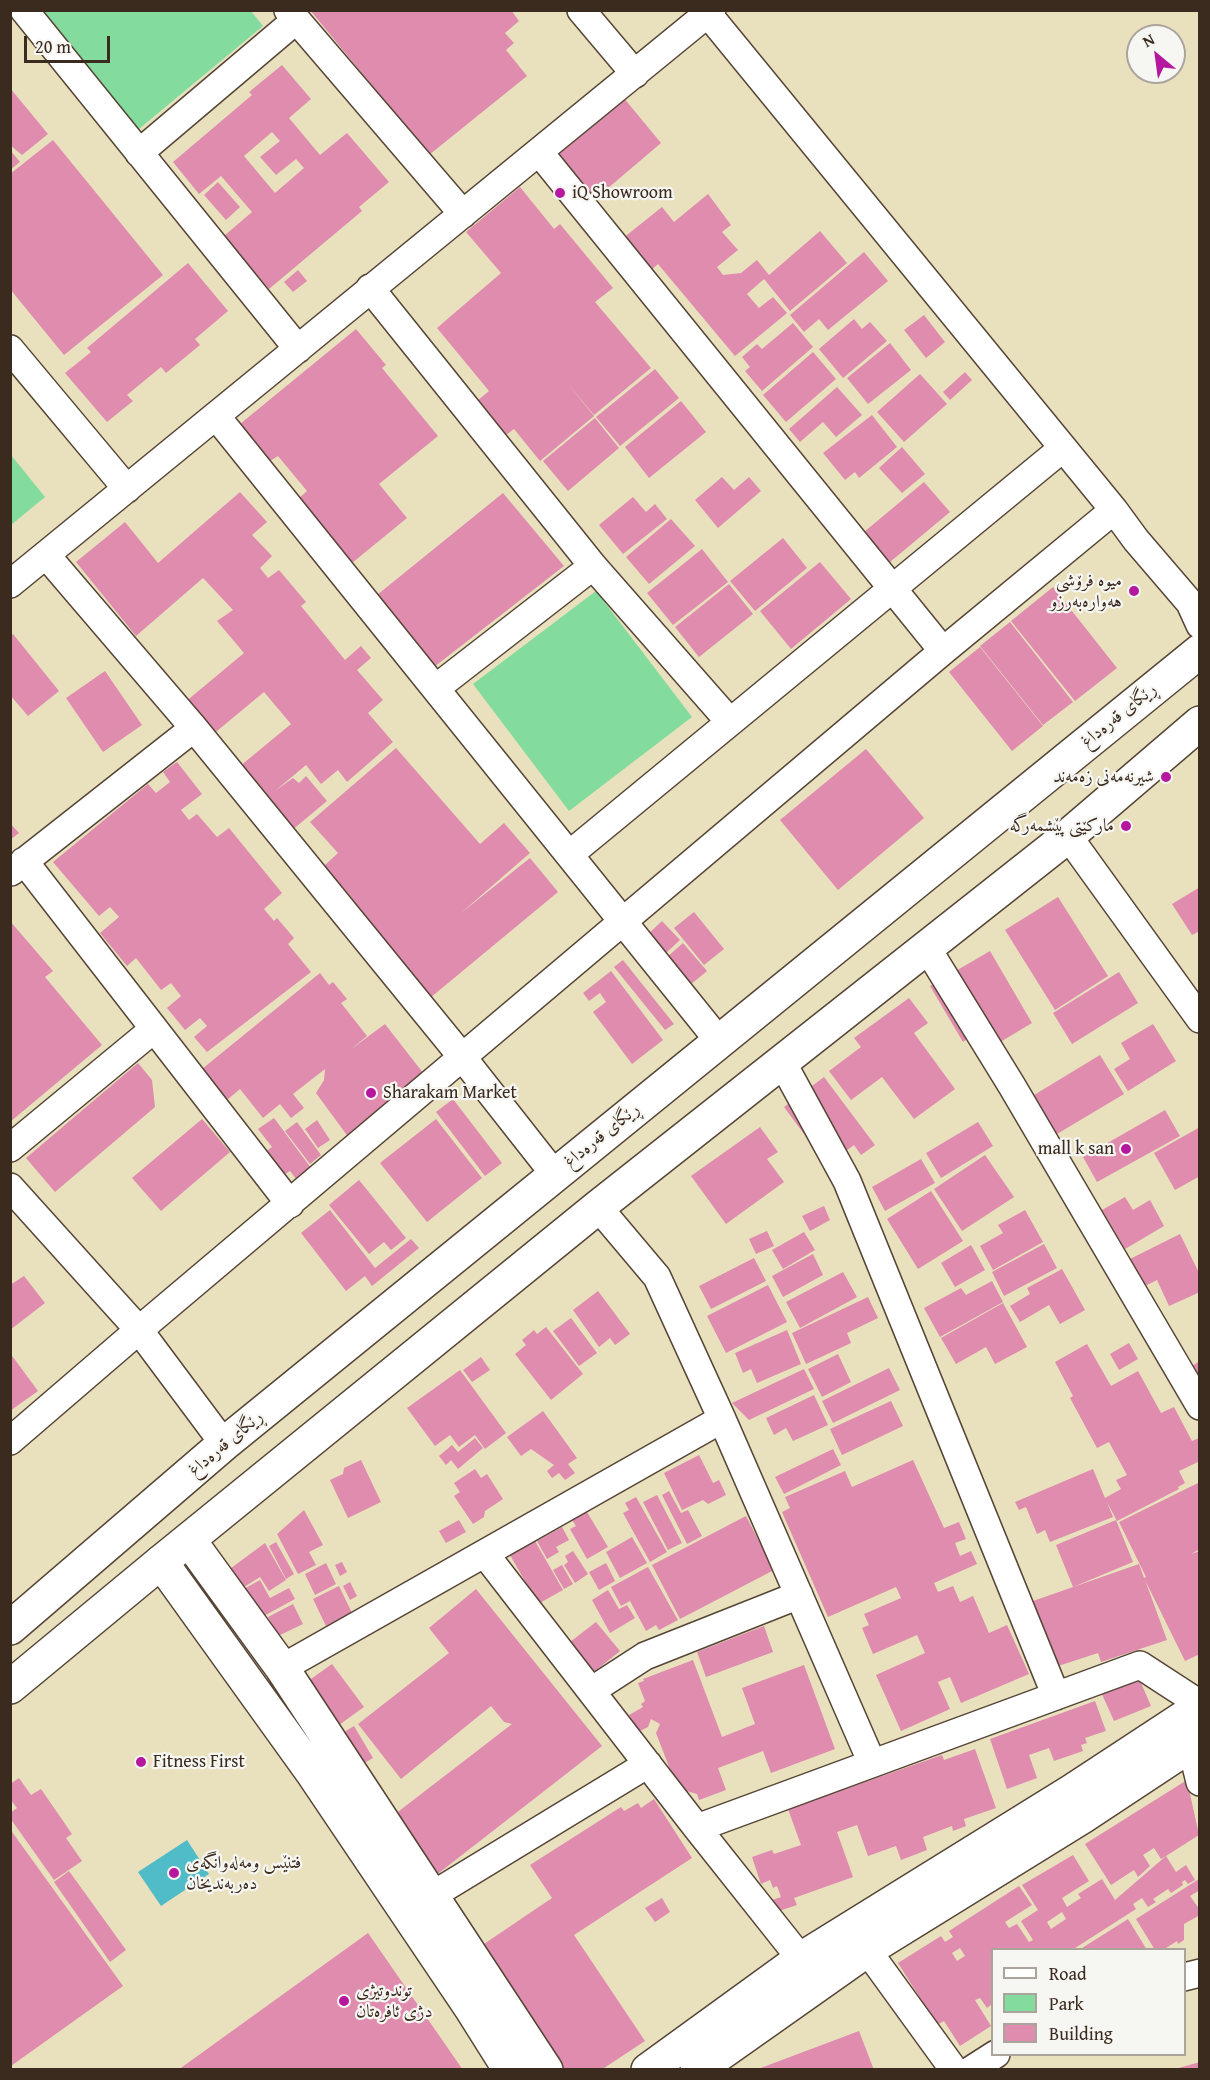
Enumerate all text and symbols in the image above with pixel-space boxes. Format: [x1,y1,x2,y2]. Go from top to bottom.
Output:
scale bar [27,24,112,62]
north arrow [1126,24,1186,84]
text: N [1138,27,1159,53]
text: 20 m [35,33,71,60]
place label: iQ Showroom [572,182,673,204]
marker: iQ Showroom [553,186,567,200]
place label: میوە فرۆشی هەوارەبەرزو [1050,570,1122,612]
marker: میوە فرۆشی هەوارەبەرزو [1127,584,1141,598]
street label: ڕێگای قەرەداغ [1077,679,1161,753]
place label: شیرنەمەنی زەمەند [1053,766,1154,788]
marker: شیرنەمەنی زەمەند [1159,770,1173,784]
place label: مارکێتی پێشمەرگە [1010,815,1114,837]
marker: مارکێتی پێشمەرگە [1119,819,1133,833]
place label: Sharakam Market [383,1082,517,1104]
marker: Sharakam Market [364,1086,378,1100]
street label: ڕێگای قەرەداغ [560,1099,644,1173]
place label: mall k san [1038,1138,1114,1160]
marker: mall k san [1119,1142,1133,1156]
street label: ڕێگای قەرەداغ [184,1406,268,1482]
place label: Fitness First [153,1751,245,1773]
marker: Fitness First [134,1755,148,1769]
place label: فتنێس ومەلەوانگەی دەربەندیخان [186,1852,301,1894]
marker: فتنێس ومەلەوانگەی دەربەندیخان [167,1866,181,1880]
legend [991,1948,1186,2056]
text: Road [1049,1960,1087,1987]
place label: توندوتیژی دژی ئافرەتان [356,1980,433,2022]
text: Park [1049,1990,1084,2017]
marker: توندوتیژی دژی ئافرەتان [337,1994,351,2008]
text: Building [1049,2020,1113,2047]

